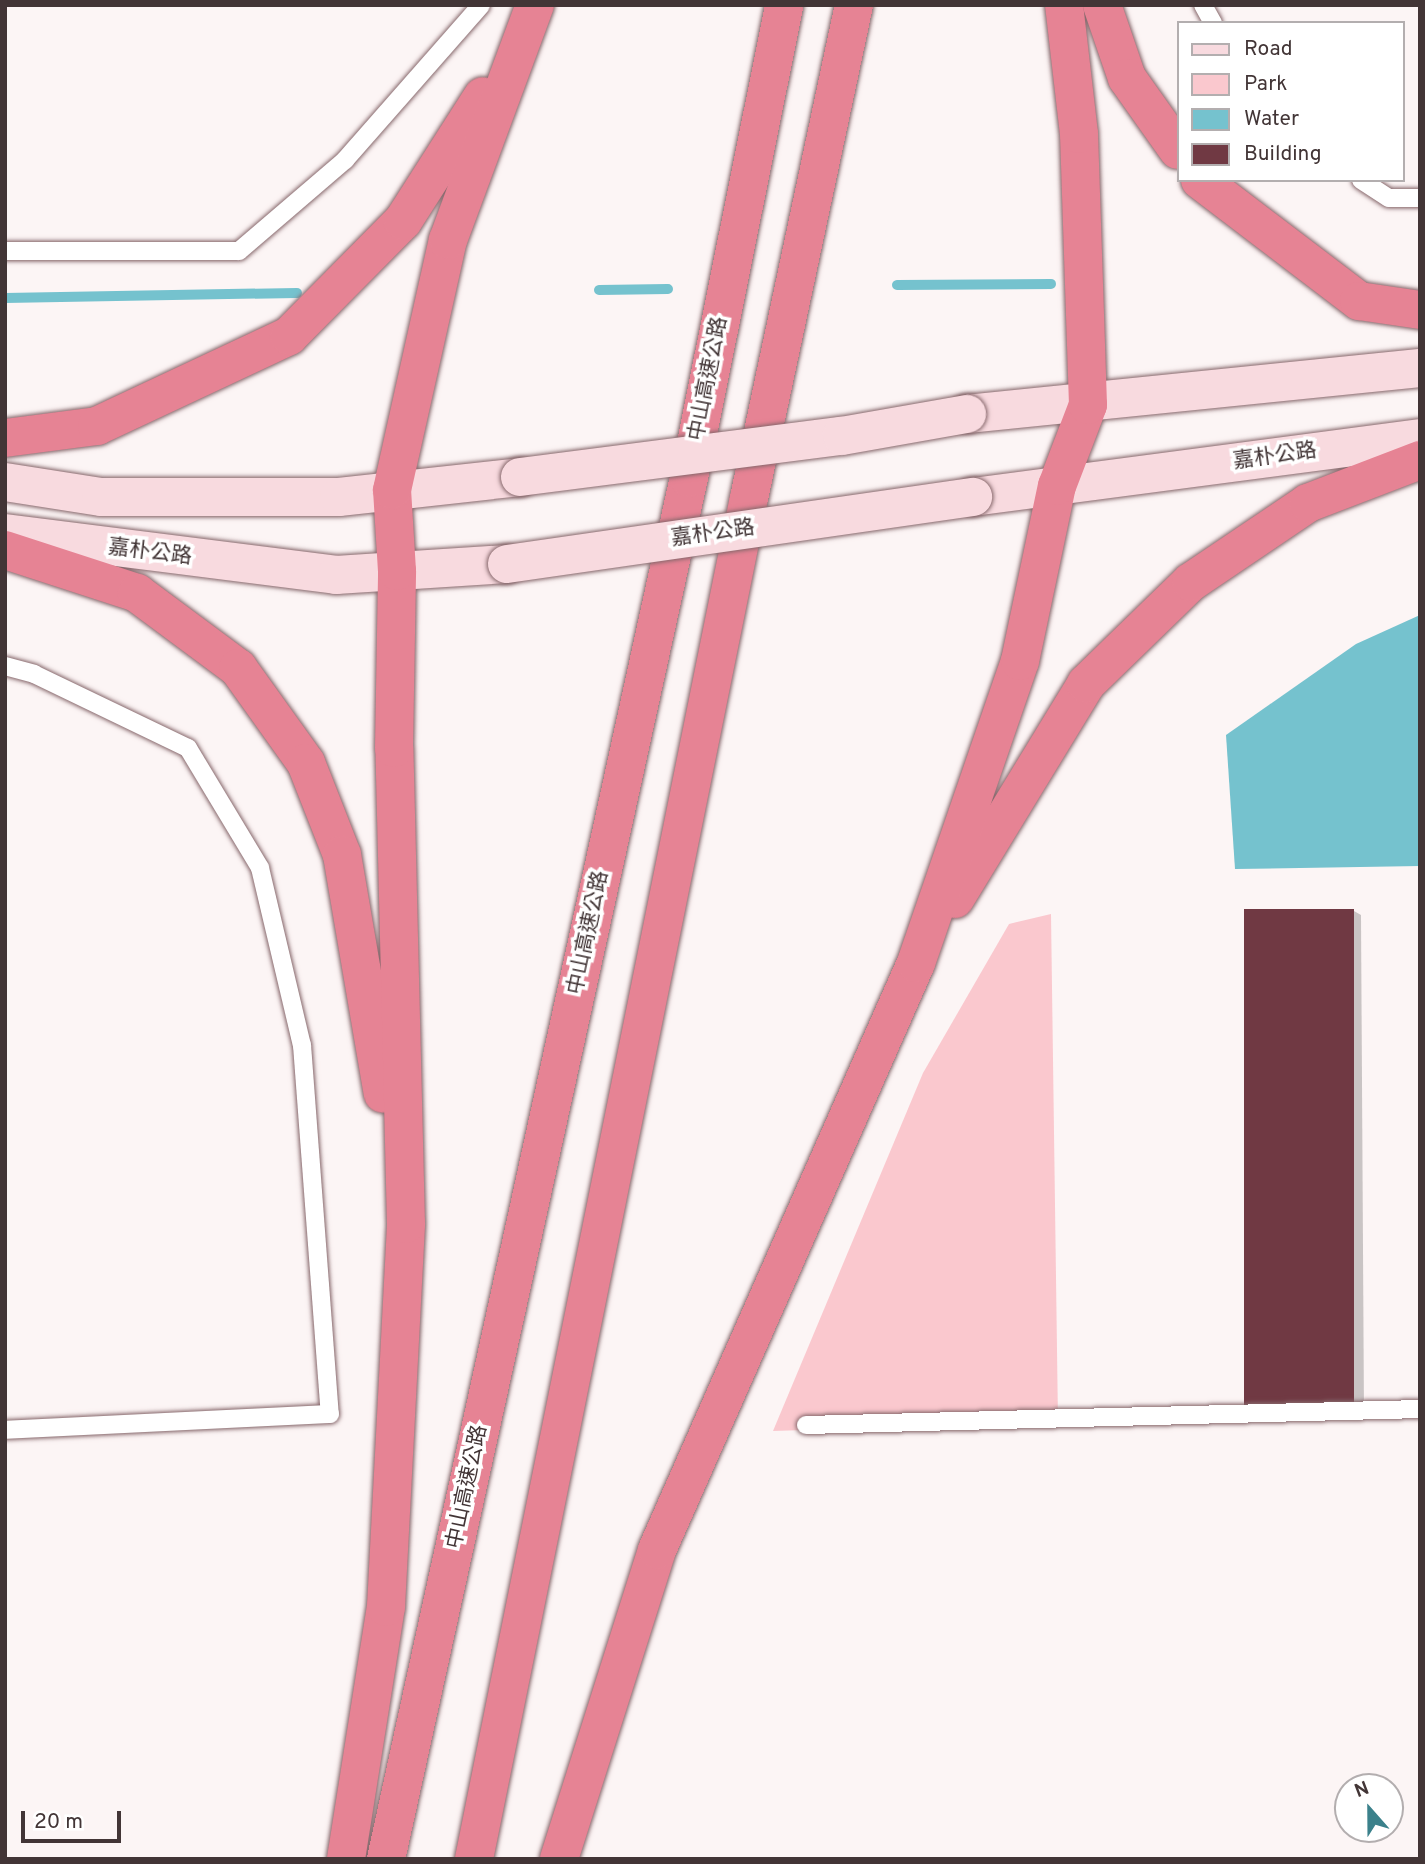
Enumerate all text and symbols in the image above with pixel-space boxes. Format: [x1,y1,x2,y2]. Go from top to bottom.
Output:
legend [1176,21,1404,182]
text: Road [1244,36,1293,63]
text: Park [1244,71,1287,98]
text: Water [1244,106,1299,133]
text: Building [1244,141,1322,168]
street label: 中山高速公路 [685,315,733,443]
street label: 嘉朴公路 [1232,439,1318,475]
street label: 嘉朴公路 [670,516,756,552]
street label: 嘉朴公路 [107,535,193,571]
street label: 中山高速公路 [564,869,614,997]
street label: 中山高速公路 [443,1423,493,1551]
north arrow [1334,1773,1404,1843]
text: N [1352,1777,1373,1804]
scale bar [24,1798,124,1842]
text: 20 m [34,1809,83,1836]

